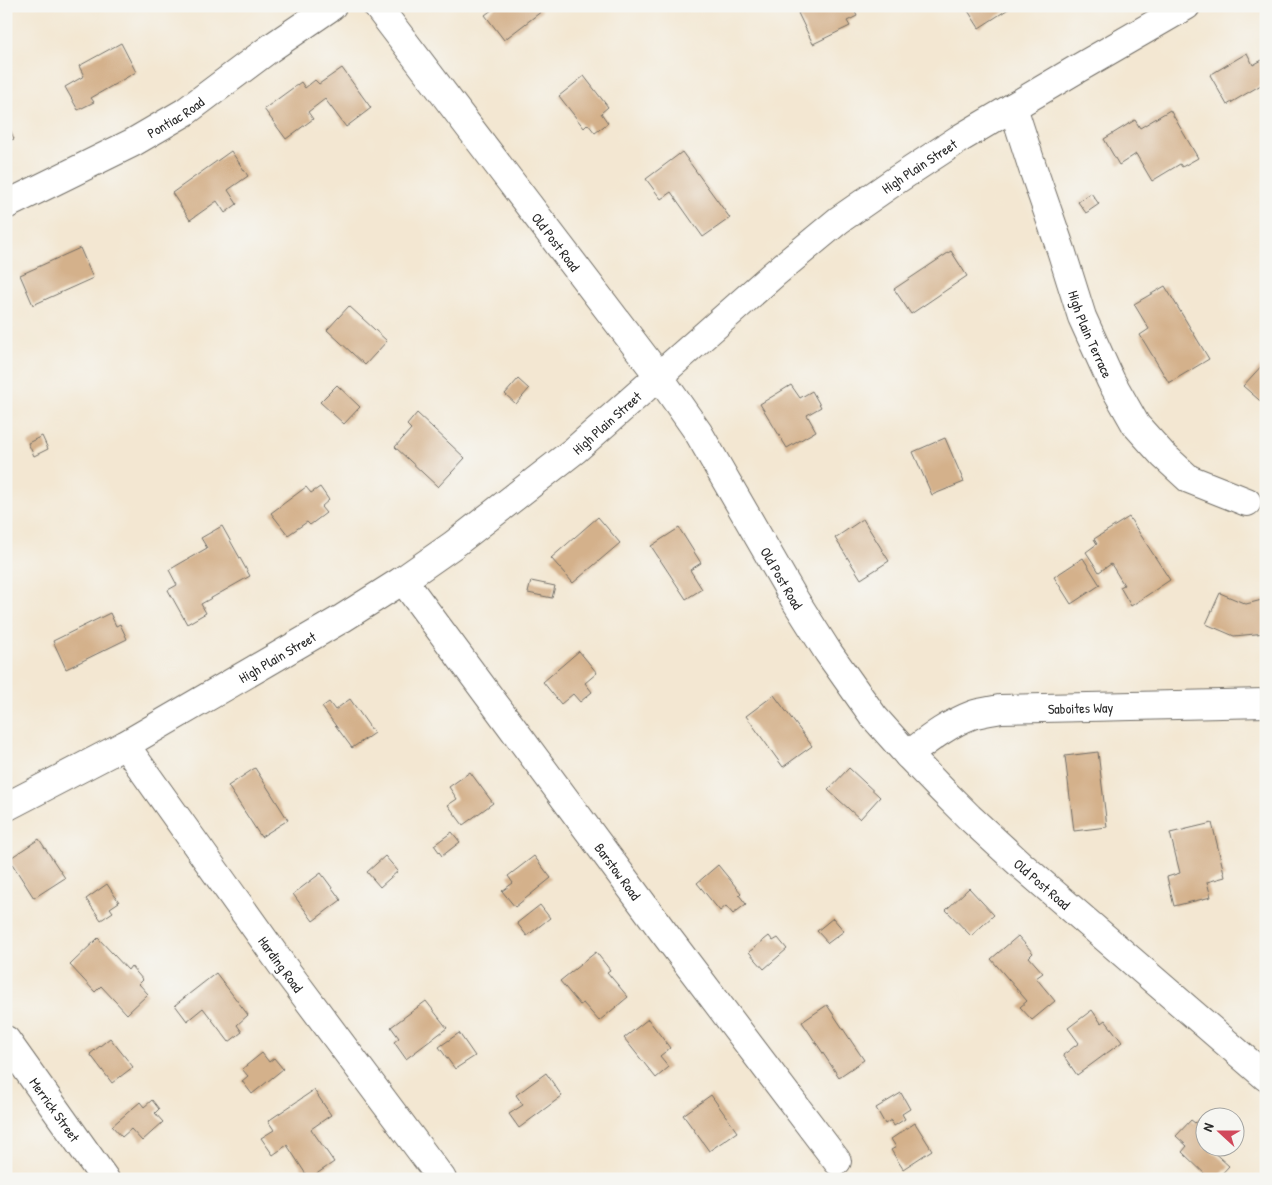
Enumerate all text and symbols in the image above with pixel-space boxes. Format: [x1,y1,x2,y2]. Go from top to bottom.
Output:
street label: Pontiac Road [143,91,208,142]
street label: High Plain Street [877,134,960,197]
street label: Old Post Road [528,208,585,275]
street label: High Plain Terrace [1065,288,1118,381]
street label: High Plain Street [568,386,645,458]
street label: Old Post Road [757,543,808,613]
street label: High Plain Street [235,626,319,686]
street label: Saboites Way [1048,697,1114,717]
street label: Barstow Road [591,839,646,904]
street label: Old Post Road [1010,854,1075,914]
street label: Harding Road [255,932,309,996]
street label: Merrick Street [26,1073,85,1145]
north arrow [1194,1108,1244,1158]
text: N [1197,1120,1218,1134]

